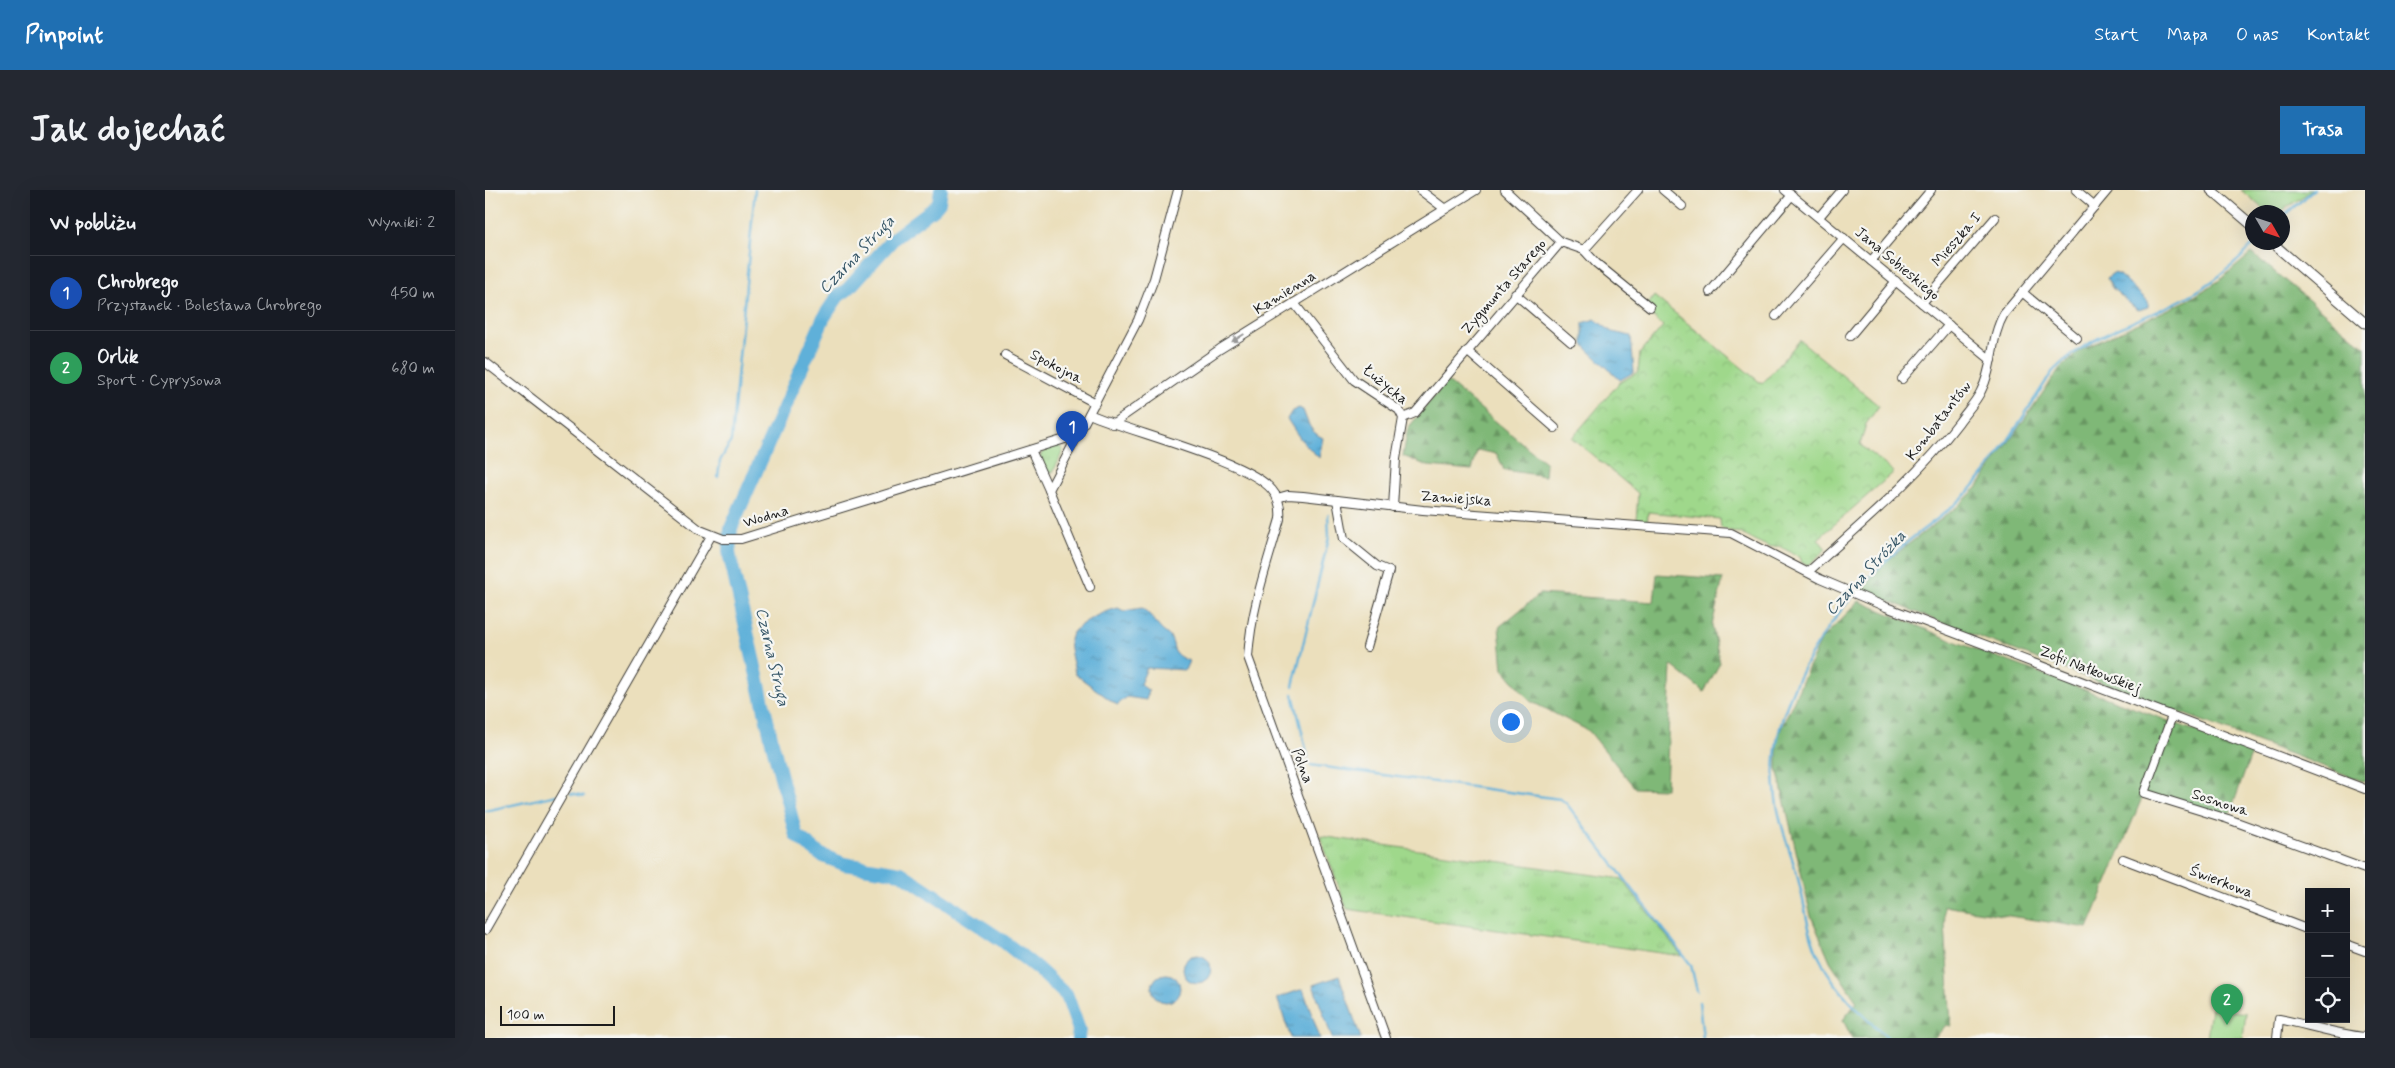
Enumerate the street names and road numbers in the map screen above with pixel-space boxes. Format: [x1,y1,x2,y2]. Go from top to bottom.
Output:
street label: Mieszka I [1928,208,1986,272]
street label: Jana Sobieskiego [1850,223,1944,305]
street label: Zygmunta Starego [1457,235,1552,340]
street label: Kamienna [1250,266,1320,320]
street label: Spokojna [1026,345,1087,390]
street label: Łużycka [1358,360,1412,410]
street label: Kombatantów [1902,377,1976,465]
street label: Zamiejska [1420,487,1492,511]
street label: Wodna [741,501,791,533]
street label: Zofii Nałkowskiej [2036,641,2144,699]
street label: Polna [1286,746,1318,786]
street label: Sosnowa [2189,784,2252,822]
street label: Świerkowa [2187,860,2256,903]

